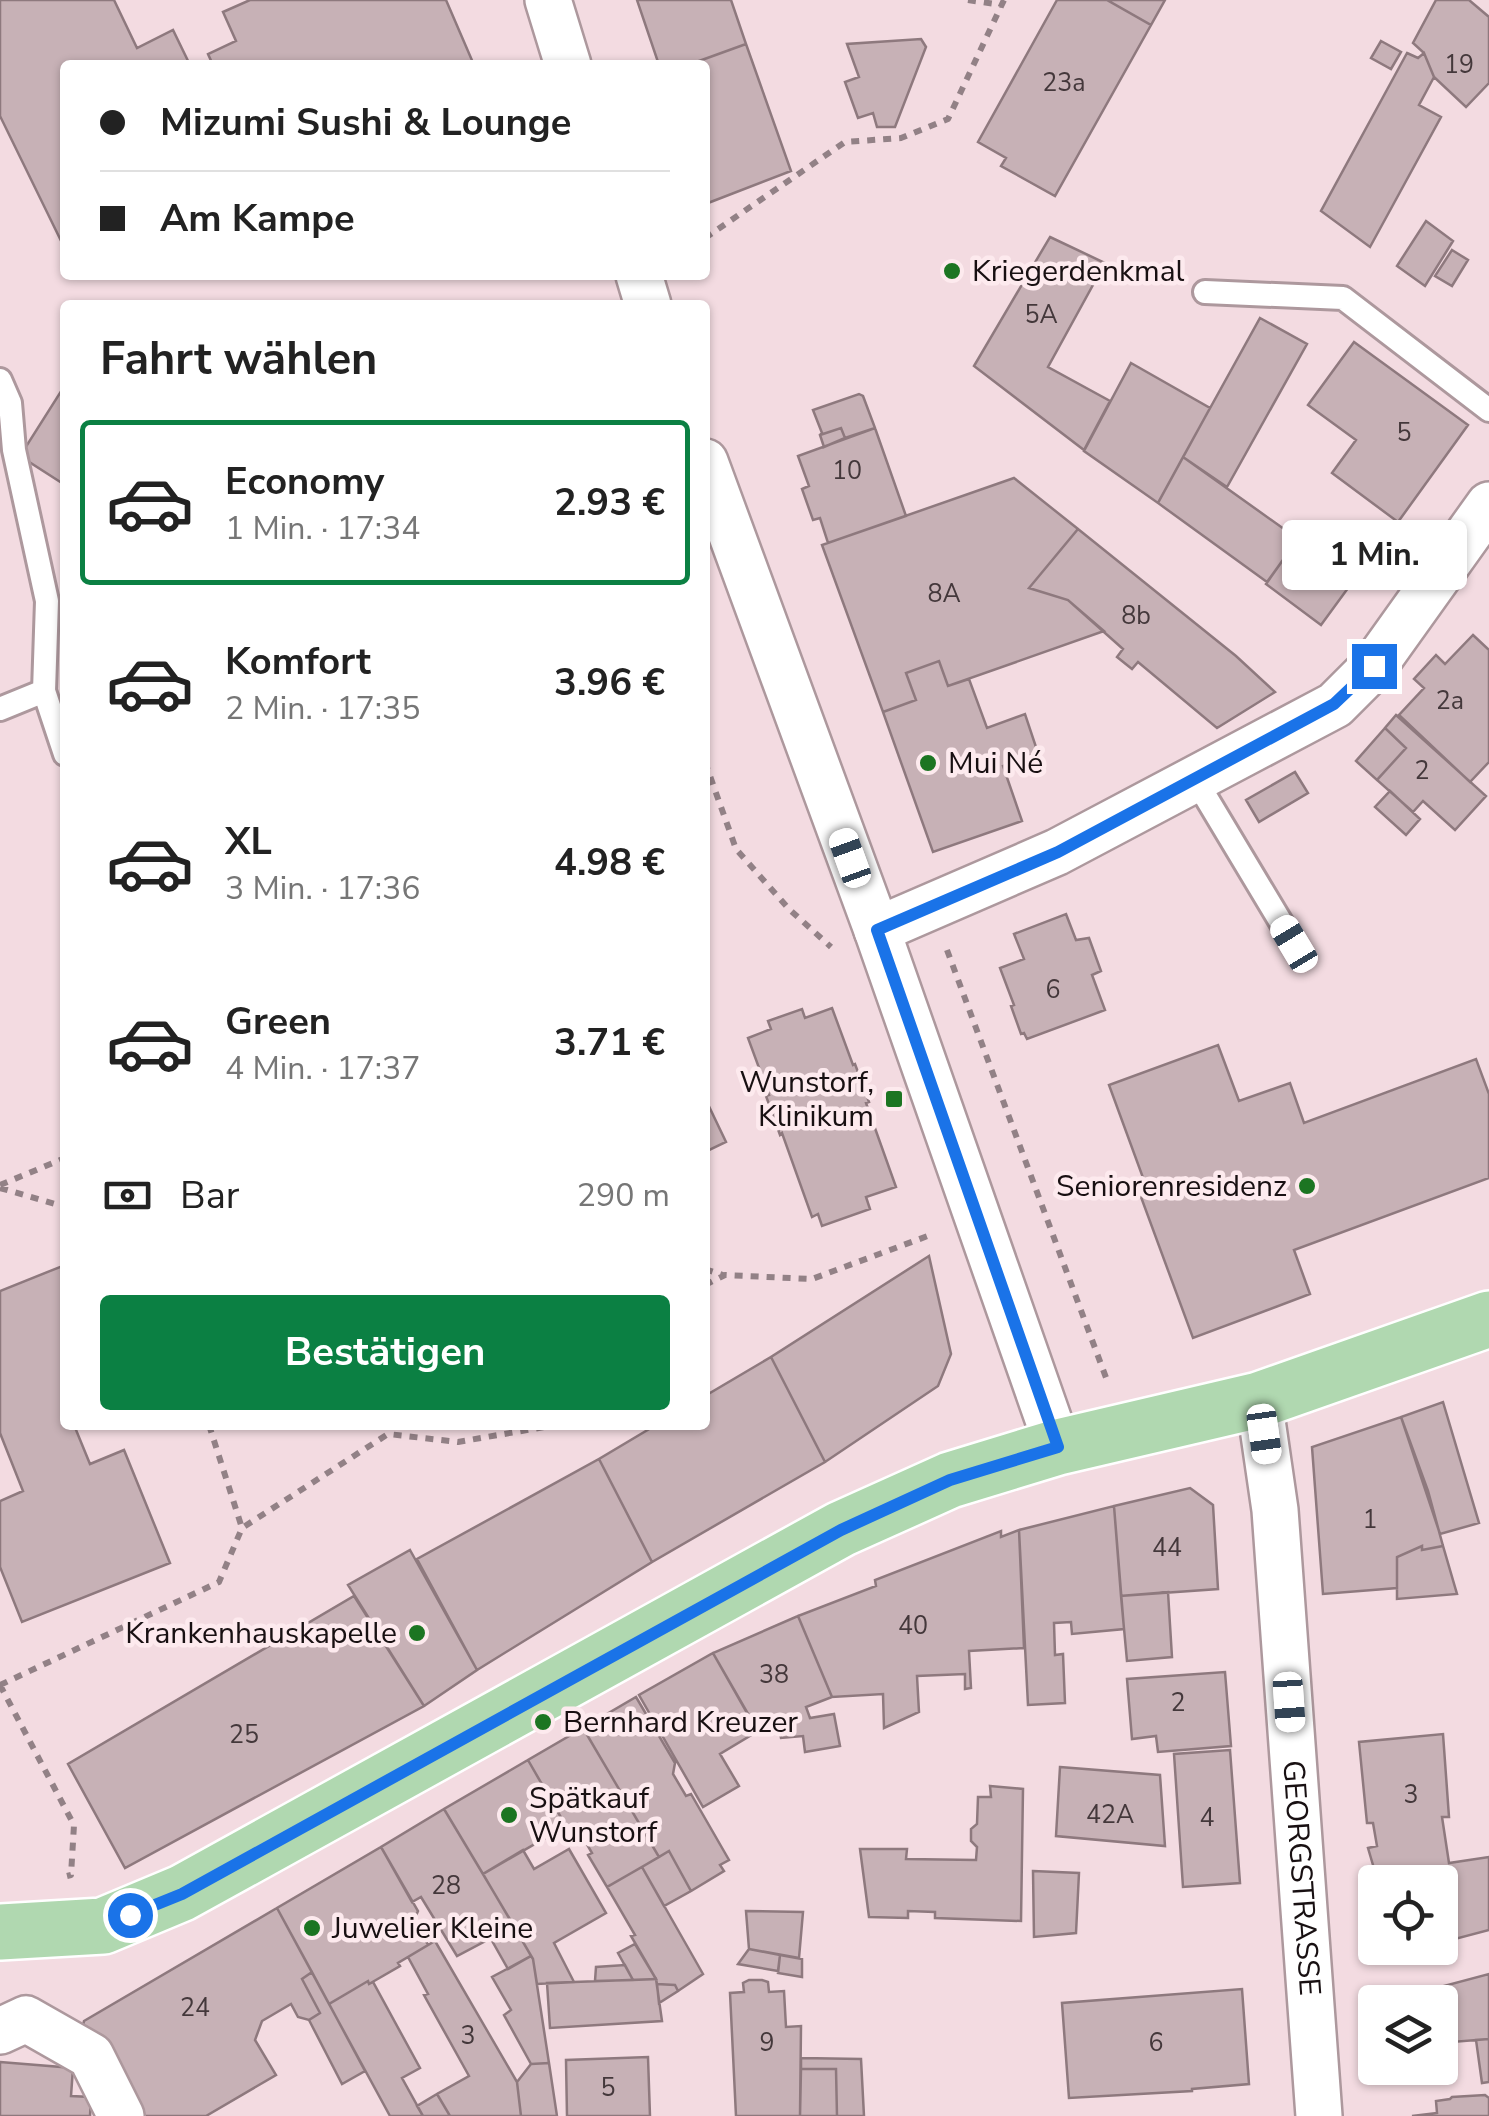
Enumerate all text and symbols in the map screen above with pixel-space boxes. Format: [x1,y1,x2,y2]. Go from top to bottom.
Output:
house number: 19 [1444,48,1474,82]
house number: 23a [1042,66,1086,100]
text: Mizumi Sushi & Lounge [160,97,571,148]
text: Am Kampe [160,193,355,244]
place label: Kriegerdenkmal [972,251,1185,292]
marker: Kriegerdenkmal [941,260,963,282]
house number: 5A [1024,298,1058,332]
text: Fahrt wählen [100,329,377,390]
house number: 5 [1396,416,1412,450]
house number: 10 [832,454,862,488]
text: Economy [225,456,384,507]
icon: car [105,458,195,548]
text: 2.93 € [554,477,665,528]
text: 1 Min. · 17:34 [225,507,421,550]
callout: 1 Min. [1282,521,1466,591]
text: 1 Min. [1329,533,1420,576]
house number: 8A [927,577,961,611]
house number: 8b [1121,599,1151,633]
text: Komfort [225,636,371,687]
icon: car [105,638,195,728]
route end [1352,644,1397,689]
text: 3.96 € [554,657,665,708]
house number: 2a [1436,684,1464,718]
text: 2 Min. · 17:35 [225,687,421,730]
place label: Mui Né [948,743,1043,784]
marker: Mui Né [917,752,939,774]
house number: 2 [1414,754,1430,788]
text: XL [225,816,272,867]
icon: car [105,818,195,908]
car [826,825,874,891]
text: 4.98 € [554,837,665,888]
text: 3 Min. · 17:36 [225,867,421,910]
car [1266,911,1322,977]
house number: 6 [1045,973,1061,1007]
text: Green [225,996,331,1047]
icon: car [105,998,195,1088]
text: 3.71 € [554,1017,665,1068]
text: 4 Min. · 17:37 [225,1047,421,1090]
place label: Wunstorf, Klinikum [740,1062,874,1137]
marker: Wunstorf, Klinikum [883,1088,905,1110]
place label: Seniorenresidenz [1056,1166,1287,1207]
icon: cash [100,1168,155,1223]
text: Bar [180,1170,239,1221]
text: 290 m [577,1174,670,1217]
marker: Seniorenresidenz [1296,1175,1318,1197]
button: Bestätigen [100,1295,670,1410]
car [1245,1402,1283,1466]
house number: 1 [1362,1503,1378,1537]
house number: 44 [1152,1531,1182,1565]
house number: 40 [898,1609,928,1643]
place label: Krankenhauskapelle [125,1613,397,1654]
marker: Krankenhauskapelle [406,1622,428,1644]
house number: 38 [759,1658,789,1692]
car [1272,1671,1306,1733]
house number: 2 [1170,1686,1186,1720]
place label: Bernhard Kreuzer [563,1702,798,1743]
marker: Bernhard Kreuzer [532,1711,554,1733]
house number: 25 [229,1718,259,1752]
street label: GEORGSTRASSE [1273,1759,1331,1997]
place label: Spätkauf Wunstorf [529,1778,658,1853]
house number: 3 [1403,1778,1419,1812]
house number: 42A [1086,1798,1134,1832]
house number: 4 [1199,1801,1215,1835]
marker: Spätkauf Wunstorf [498,1804,520,1826]
map controls [1358,1865,1458,2085]
button: locate [1358,1865,1458,1965]
house number: 28 [431,1869,461,1903]
route start [108,1893,153,1938]
place label: Juwelier Kleine [331,1908,533,1949]
marker: Juwelier Kleine [301,1917,323,1939]
button: layers [1358,1985,1458,2085]
house number: 24 [180,1991,210,2025]
house number: 3 [460,2019,476,2053]
house number: 9 [759,2026,775,2060]
house number: 6 [1148,2026,1164,2060]
house number: 5 [600,2071,616,2105]

